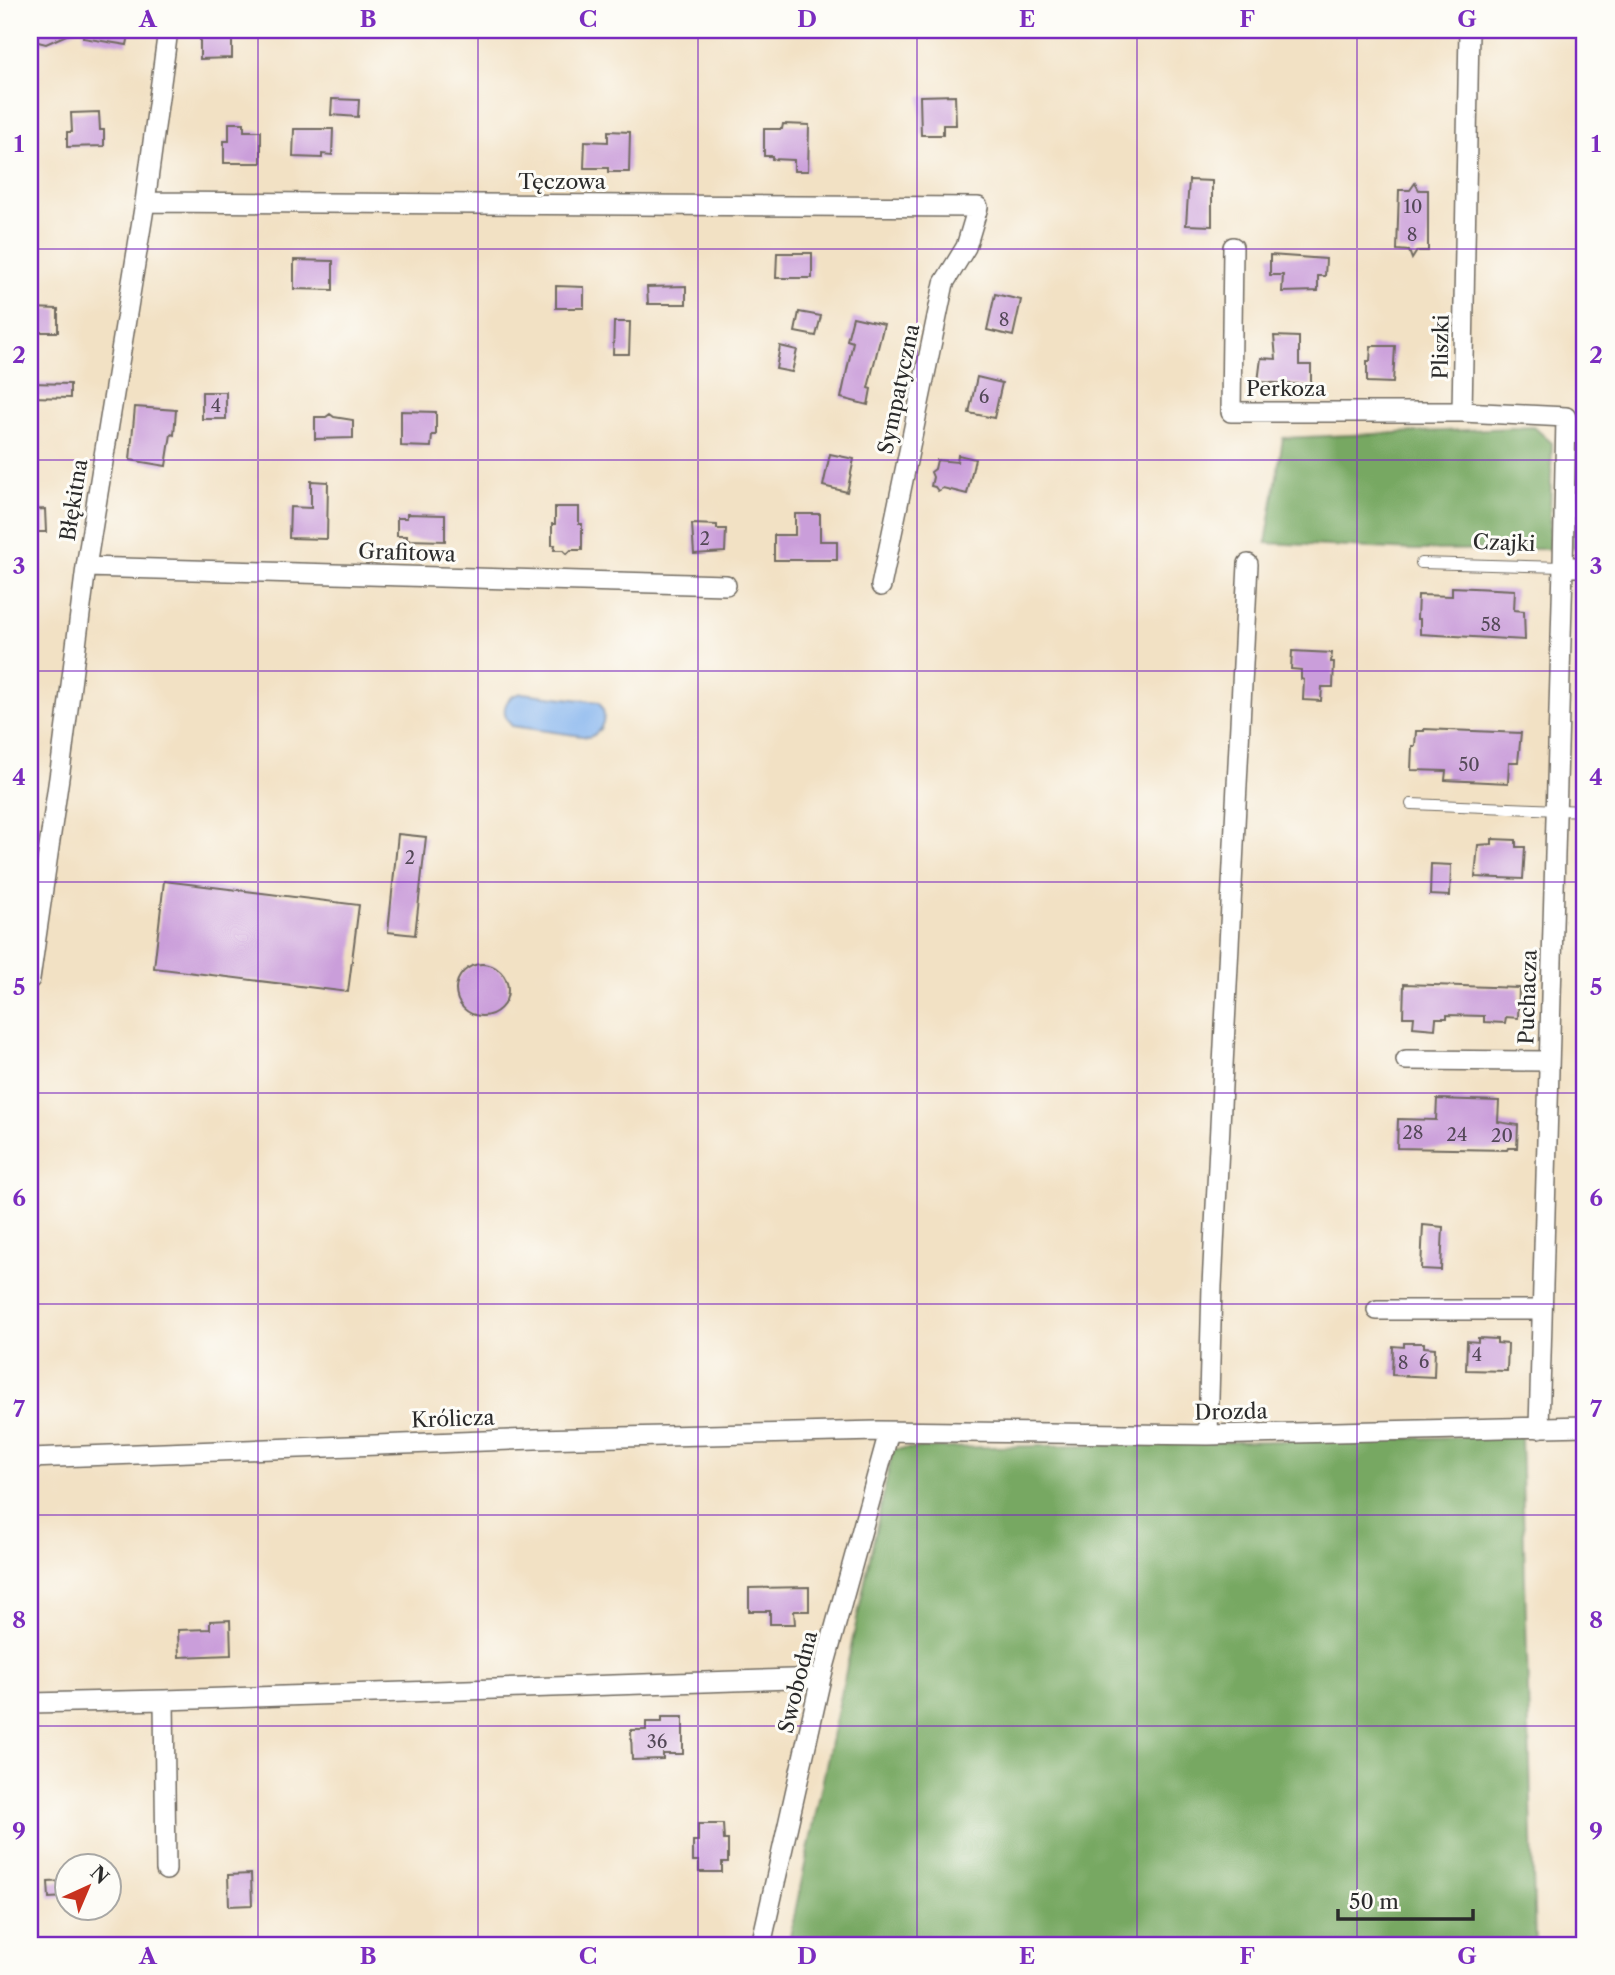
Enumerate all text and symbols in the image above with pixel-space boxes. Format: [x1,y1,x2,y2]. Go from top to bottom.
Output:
text: A [138,5,158,33]
text: B [359,5,377,33]
text: C [579,5,597,33]
text: D [797,5,817,33]
text: E [1019,5,1035,33]
text: F [1239,5,1255,33]
text: G [1457,5,1477,33]
text: 1 [14,130,25,158]
text: 1 [1591,130,1602,158]
street label: Tęczowa [518,169,607,194]
house number: 10 [1404,196,1422,218]
house number: 8 [1407,224,1417,246]
house number: 8 [999,309,1009,331]
street label: Pliszki [1427,314,1454,380]
street label: Sympatyczna [873,321,925,456]
text: 2 [12,341,26,369]
text: 2 [1589,341,1603,369]
street label: Perkoza [1246,376,1327,401]
house number: 6 [979,386,989,408]
house number: 4 [211,395,221,417]
street label: Błękitna [55,456,92,543]
house number: 2 [700,528,710,550]
street label: Czajki [1472,529,1536,556]
street label: Grafitowa [358,538,457,567]
text: 3 [13,552,26,580]
text: 3 [1590,552,1603,580]
house number: 58 [1481,614,1501,636]
house number: 50 [1458,754,1480,776]
text: 4 [12,763,26,791]
text: 4 [1589,763,1603,791]
house number: 2 [405,847,415,869]
street label: Puchacza [1513,948,1542,1045]
text: 5 [13,973,25,1001]
text: 5 [1590,973,1602,1001]
house number: 28 [1402,1122,1424,1144]
house number: 24 [1447,1124,1467,1146]
house number: 20 [1491,1125,1513,1147]
text: 6 [12,1184,26,1212]
text: 6 [1589,1184,1603,1212]
house number: 4 [1472,1344,1482,1366]
house number: 6 [1419,1351,1429,1373]
house number: 8 [1398,1352,1408,1374]
text: 7 [13,1395,25,1423]
text: 7 [1590,1395,1602,1423]
street label: Drozda [1194,1398,1269,1425]
street label: Królicza [411,1405,496,1432]
text: 8 [12,1606,26,1634]
text: 8 [1589,1606,1603,1634]
street label: Swobodna [773,1627,823,1736]
house number: 36 [647,1731,667,1753]
text: 9 [12,1817,26,1845]
text: 9 [1589,1817,1603,1845]
north arrow [52,1853,122,1923]
text: N [86,1861,113,1889]
scale bar [1338,1877,1473,1921]
text: 50 m [1349,1889,1399,1914]
text: A [138,1942,158,1970]
text: B [359,1942,377,1970]
text: C [579,1942,597,1970]
text: D [797,1942,817,1970]
text: E [1019,1942,1035,1970]
text: F [1239,1942,1255,1970]
text: G [1457,1942,1477,1970]

